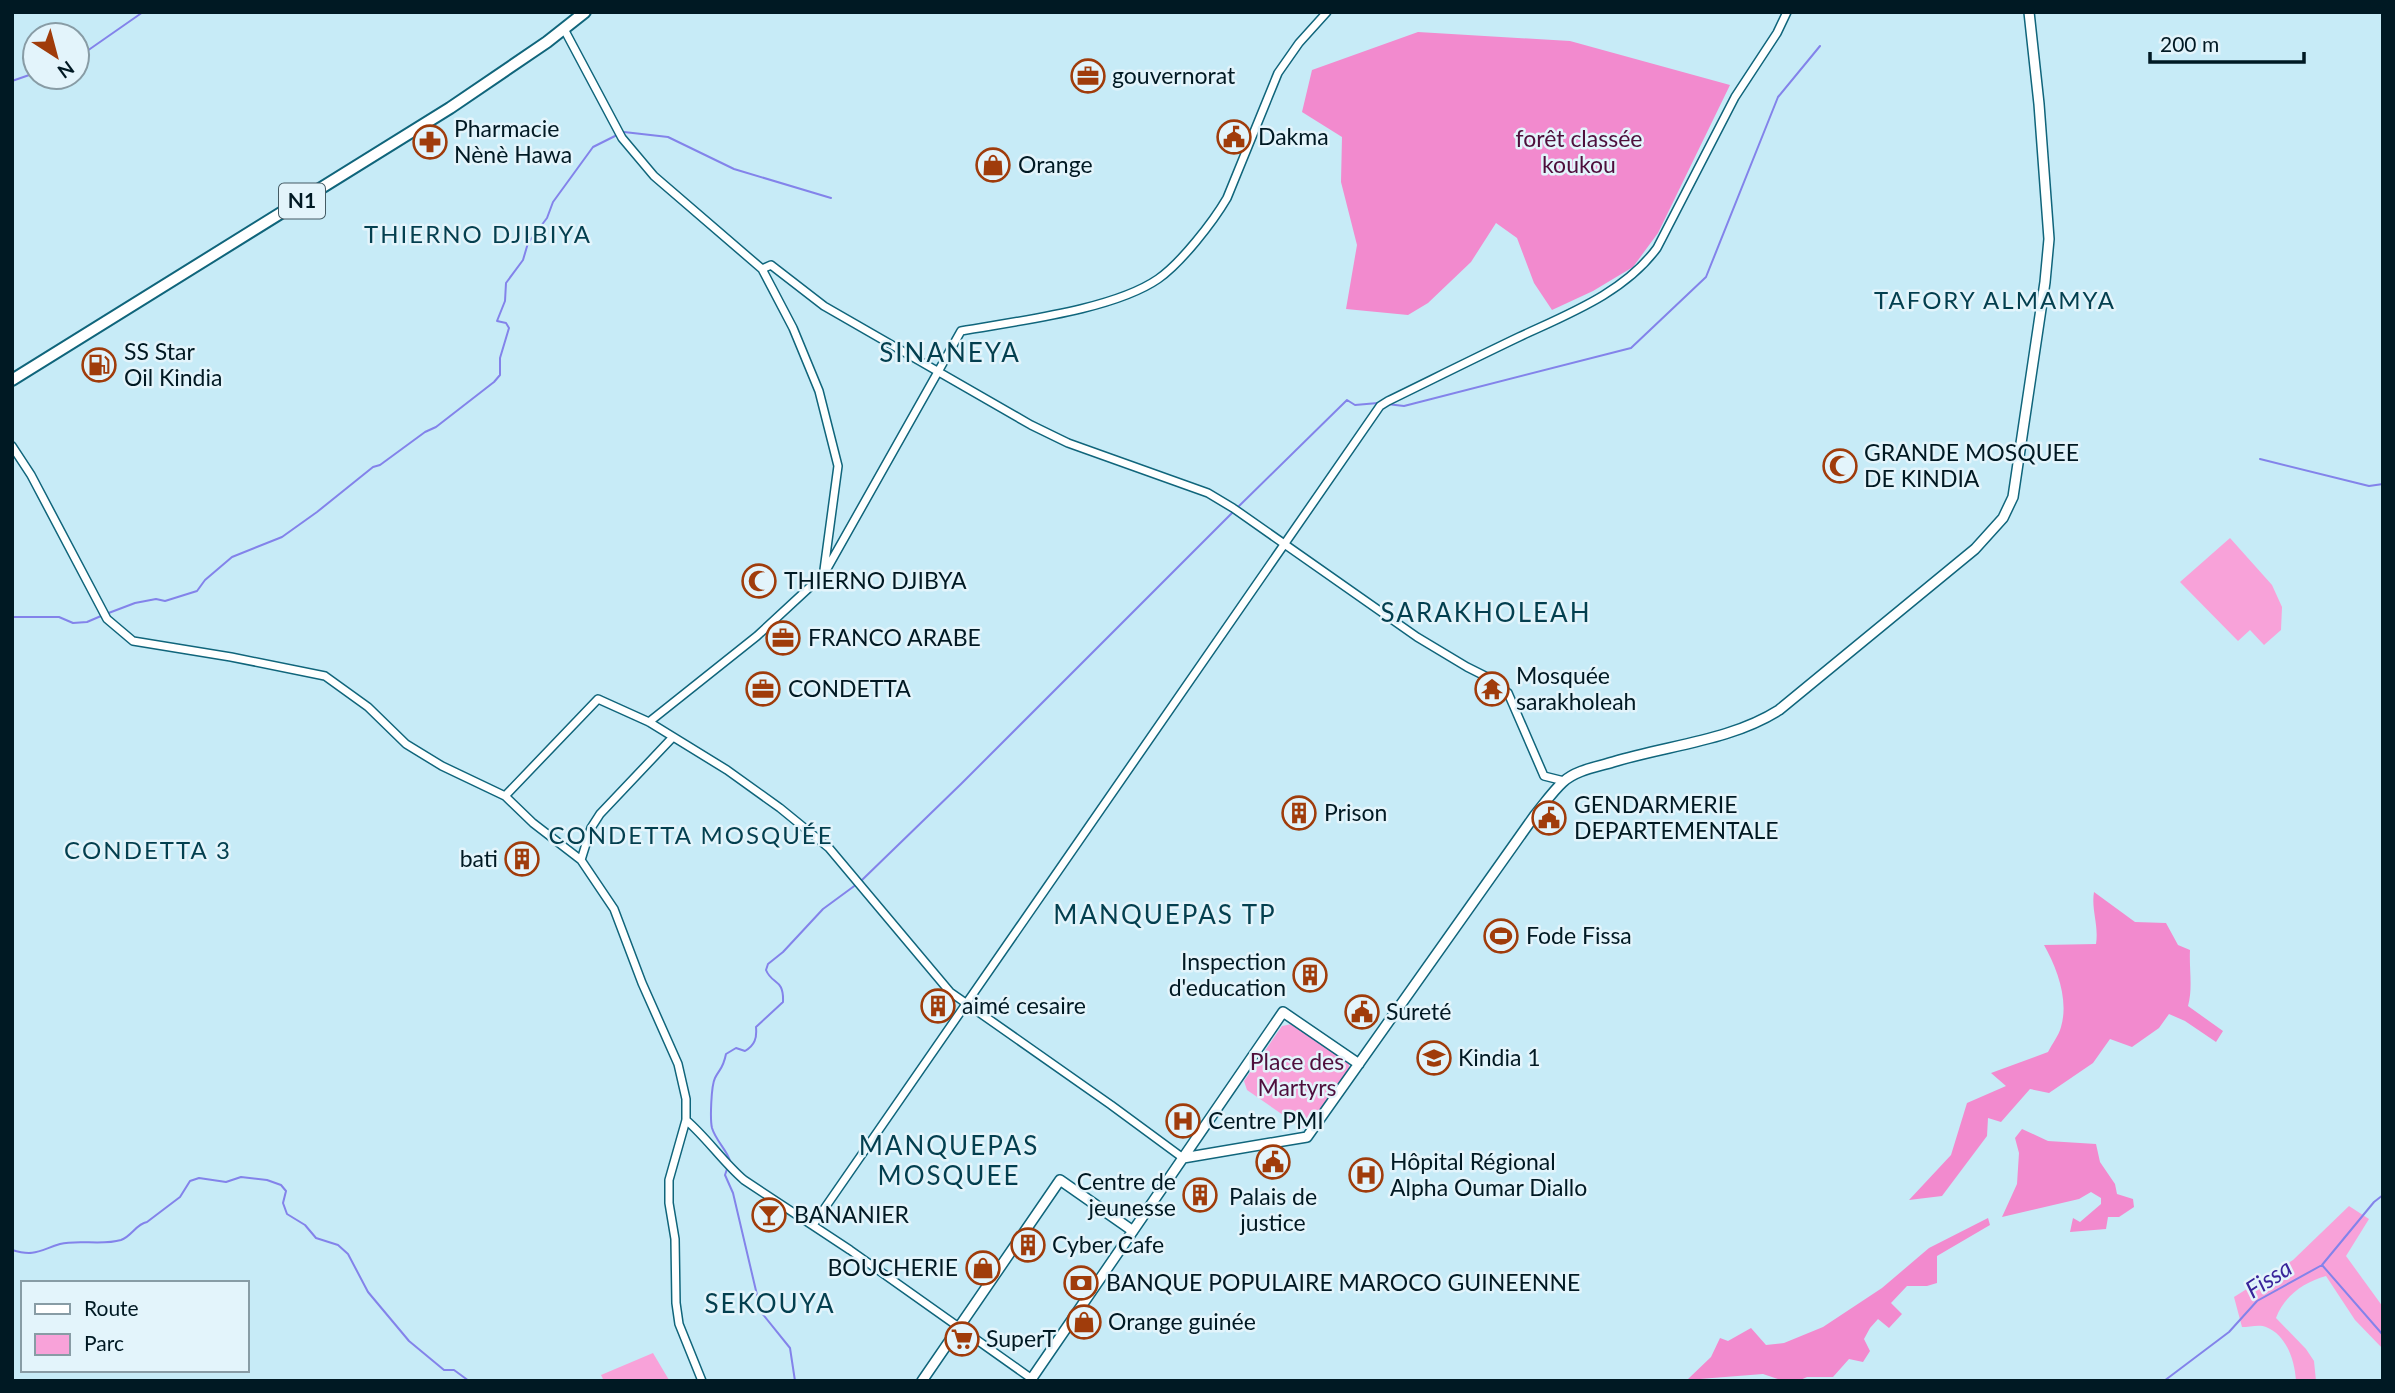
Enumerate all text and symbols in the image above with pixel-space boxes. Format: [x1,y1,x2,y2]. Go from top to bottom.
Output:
north arrow [21,21,91,91]
scale bar [2150,21,2304,65]
text: 200 m [2160,31,2219,56]
text: N [54,57,79,84]
office icon: gouvernorat [1069,57,1107,95]
place label: gouvernorat [1112,61,1236,89]
place label: Pharmacie Nènè Hawa [454,114,572,168]
public building icon: Dakma [1215,118,1253,156]
place label: Dakma [1258,122,1329,150]
pharmacy icon: Pharmacie Nènè Hawa [411,123,449,161]
park label: forêt classée koukou [1516,124,1642,178]
shop icon: Orange [974,146,1012,184]
place label: Orange [1018,150,1093,178]
road number: N1 [279,184,325,218]
district label: THIERNO DJIBIYA [364,219,592,248]
district label: TAFORY ALMAMYA [1874,285,2116,314]
district label: SINANEYA [879,336,1021,368]
place label: SS Star Oil Kindia [124,337,222,391]
fuel station icon: SS Star Oil Kindia [80,346,118,384]
place label: GRANDE MOSQUEE DE KINDIA [1864,438,2079,492]
mosque icon: GRANDE MOSQUEE DE KINDIA [1821,447,1859,485]
mosque icon: THIERNO DJIBYA [740,562,778,600]
place label: THIERNO DJIBYA [784,566,967,594]
district label: SARAKHOLEAH [1381,596,1591,628]
office icon: FRANCO ARABE [764,619,802,657]
place label: FRANCO ARABE [808,623,981,651]
place label: Mosquée sarakholeah [1516,661,1636,715]
office icon: CONDETTA [744,670,782,708]
temple icon: Mosquée sarakholeah [1473,670,1511,708]
place label: CONDETTA [788,674,911,702]
place label: GENDARMERIE DEPARTEMENTALE [1574,790,1779,844]
building icon: Prison [1280,794,1318,832]
place label: Prison [1324,798,1387,826]
public building icon: GENDARMERIE DEPARTEMENTALE [1530,799,1568,837]
district label: СONDETTA MOSQUÉE [548,820,834,849]
district label: СONDETTA 3 [64,835,232,864]
building icon: bati [503,840,541,878]
place label: bati [460,844,498,872]
district label: MANQUEPAS TP [1053,898,1277,930]
sports icon: Fode Fissa [1482,917,1520,955]
place label: Fode Fissa [1526,921,1632,949]
place label: Inspection d'education [1169,947,1286,1001]
building icon: Inspection d'education [1291,956,1329,994]
building icon: aimé cesaire [919,987,957,1025]
place label: aimé cesaire [962,991,1086,1019]
public building icon: Sureté [1343,993,1381,1031]
place label: Sureté [1386,997,1451,1025]
school or university icon: Kindia 1 [1415,1039,1453,1077]
place label: Kindia 1 [1458,1043,1541,1071]
park label: Place des Martyrs [1250,1047,1344,1101]
hospital icon: Centre PMI [1164,1102,1202,1140]
place label: Centre PMI [1208,1106,1324,1134]
district label: MANQUEPAS MOSQUEE [859,1129,1039,1191]
public building icon: Palais de justice [1254,1143,1292,1181]
place label: Hôpital Régional Alpha Oumar Diallo [1390,1147,1587,1201]
hospital icon: Hôpital Régional Alpha Oumar Diallo [1347,1156,1385,1194]
place label: Centre de jeunesse [1077,1167,1176,1221]
building icon: Centre de jeunesse [1181,1176,1219,1214]
place label: Palais de justice [1229,1182,1317,1236]
bar icon: BANANIER [750,1196,788,1234]
place label: BANANIER [794,1200,910,1228]
building icon: Cyber Cafe [1009,1226,1047,1264]
place label: Cyber Cafe [1052,1230,1164,1258]
shop icon: BOUCHERIE [964,1249,1002,1287]
water label: Fissa [2240,1252,2297,1303]
place label: BOUCHERIE [827,1253,958,1281]
bank icon: BANQUE POPULAIRE MAROCO GUINEENNE [1062,1264,1100,1302]
place label: BANQUE POPULAIRE MAROCO GUINEENNE [1106,1268,1580,1296]
legend [21,1281,248,1372]
district label: SEKOUYA [704,1287,836,1319]
text: Route [84,1295,139,1320]
shop icon: Orange guinée [1065,1303,1103,1341]
place label: Orange guinée [1108,1307,1256,1335]
supermarket icon: SuperT [943,1320,981,1358]
place label: SuperT [986,1324,1056,1352]
text: Parc [84,1330,124,1355]

